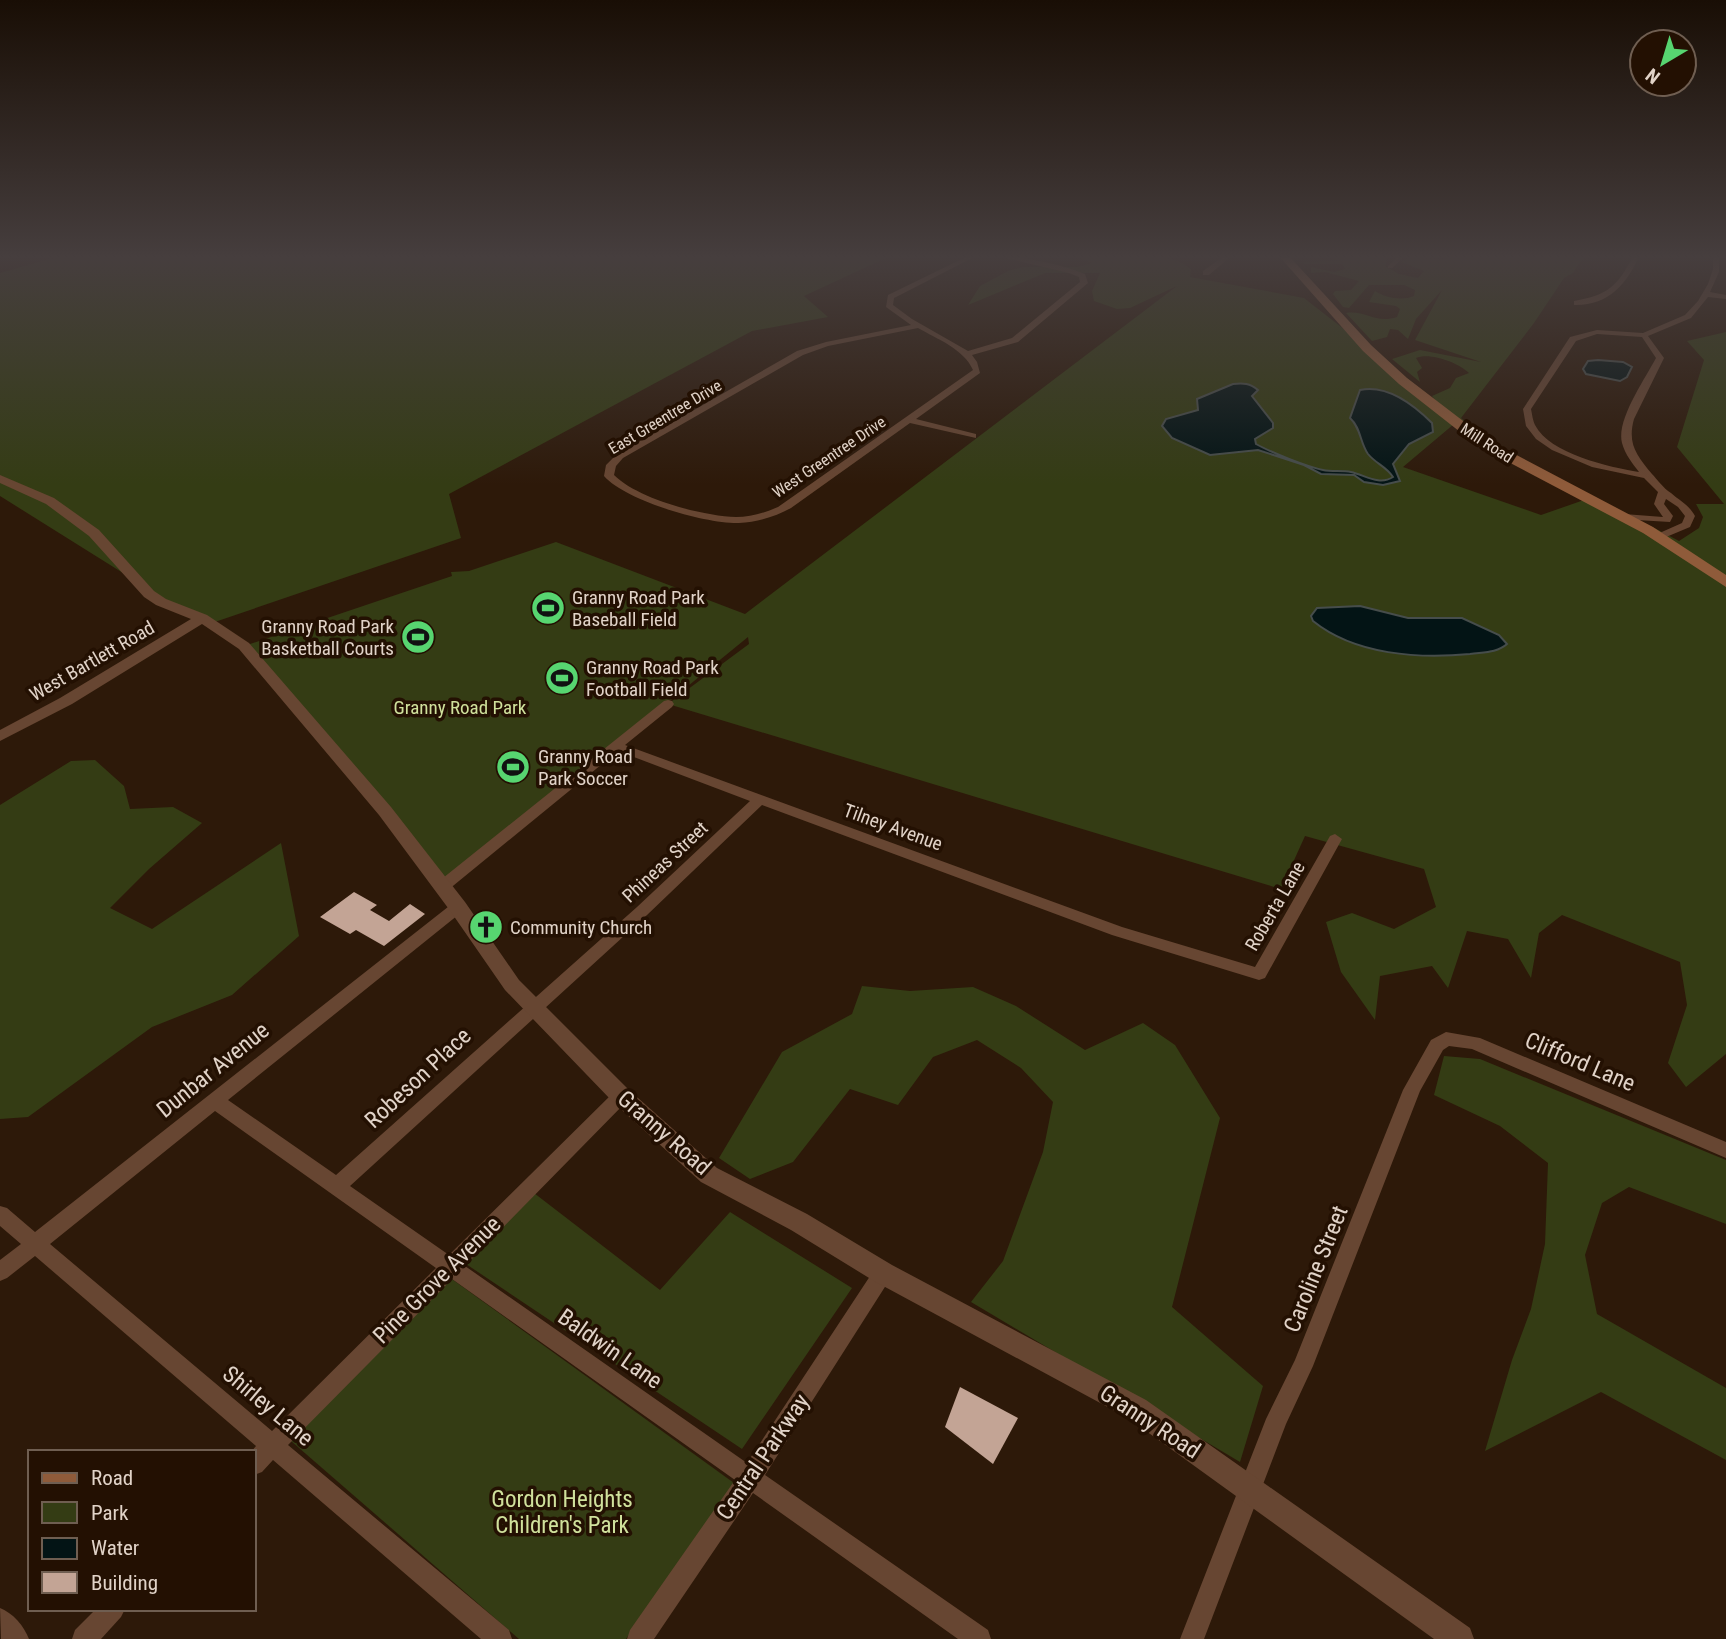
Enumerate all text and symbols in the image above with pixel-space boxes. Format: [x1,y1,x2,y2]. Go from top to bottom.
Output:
north arrow [1628,28,1698,98]
text: N [1641,63,1665,89]
street label: East Greentree Drive [605,376,725,458]
street label: West Greentree Drive [769,412,889,502]
street label: Mill Road [1457,419,1517,467]
place label: Granny Road Park Baseball Field [572,586,705,631]
sports icon: Granny Road Park Baseball Field [529,589,567,627]
place label: Granny Road Park Basketball Courts [261,615,394,660]
street label: West Bartlett Road [26,616,158,706]
sports icon: Granny Road Park Basketball Courts [399,618,437,656]
place label: Granny Road Park Football Field [586,656,719,701]
sports icon: Granny Road Park Football Field [543,659,581,697]
park label: Granny Road Park [394,696,527,719]
place label: Granny Road Park Soccer [538,745,633,790]
sports icon: Granny Road Park Soccer [494,748,532,786]
street label: Tilney Avenue [840,798,946,856]
street label: Phineas Street [617,816,713,908]
street label: Roberta Lane [1240,857,1310,955]
church icon: Community Church [467,908,505,946]
place label: Community Church [510,916,652,939]
street label: Dunbar Avenue [152,1017,274,1123]
street label: Robeson Place [360,1022,476,1134]
street label: Clifford Lane [1521,1027,1639,1097]
street label: Granny Road [612,1085,716,1181]
street label: Caroline Street [1278,1202,1354,1336]
street label: Pine Grove Avenue [368,1211,506,1349]
street label: Baldwin Lane [553,1303,667,1395]
street label: Shirley Lane [217,1360,319,1452]
street label: Granny Road [1095,1380,1205,1464]
street label: Central Parkway [711,1388,815,1525]
legend [28,1450,256,1611]
text: Road [91,1466,133,1490]
park label: Gordon Heights Children's Park [491,1486,633,1539]
text: Park [91,1501,129,1525]
text: Water [91,1536,139,1560]
text: Building [91,1571,158,1595]

